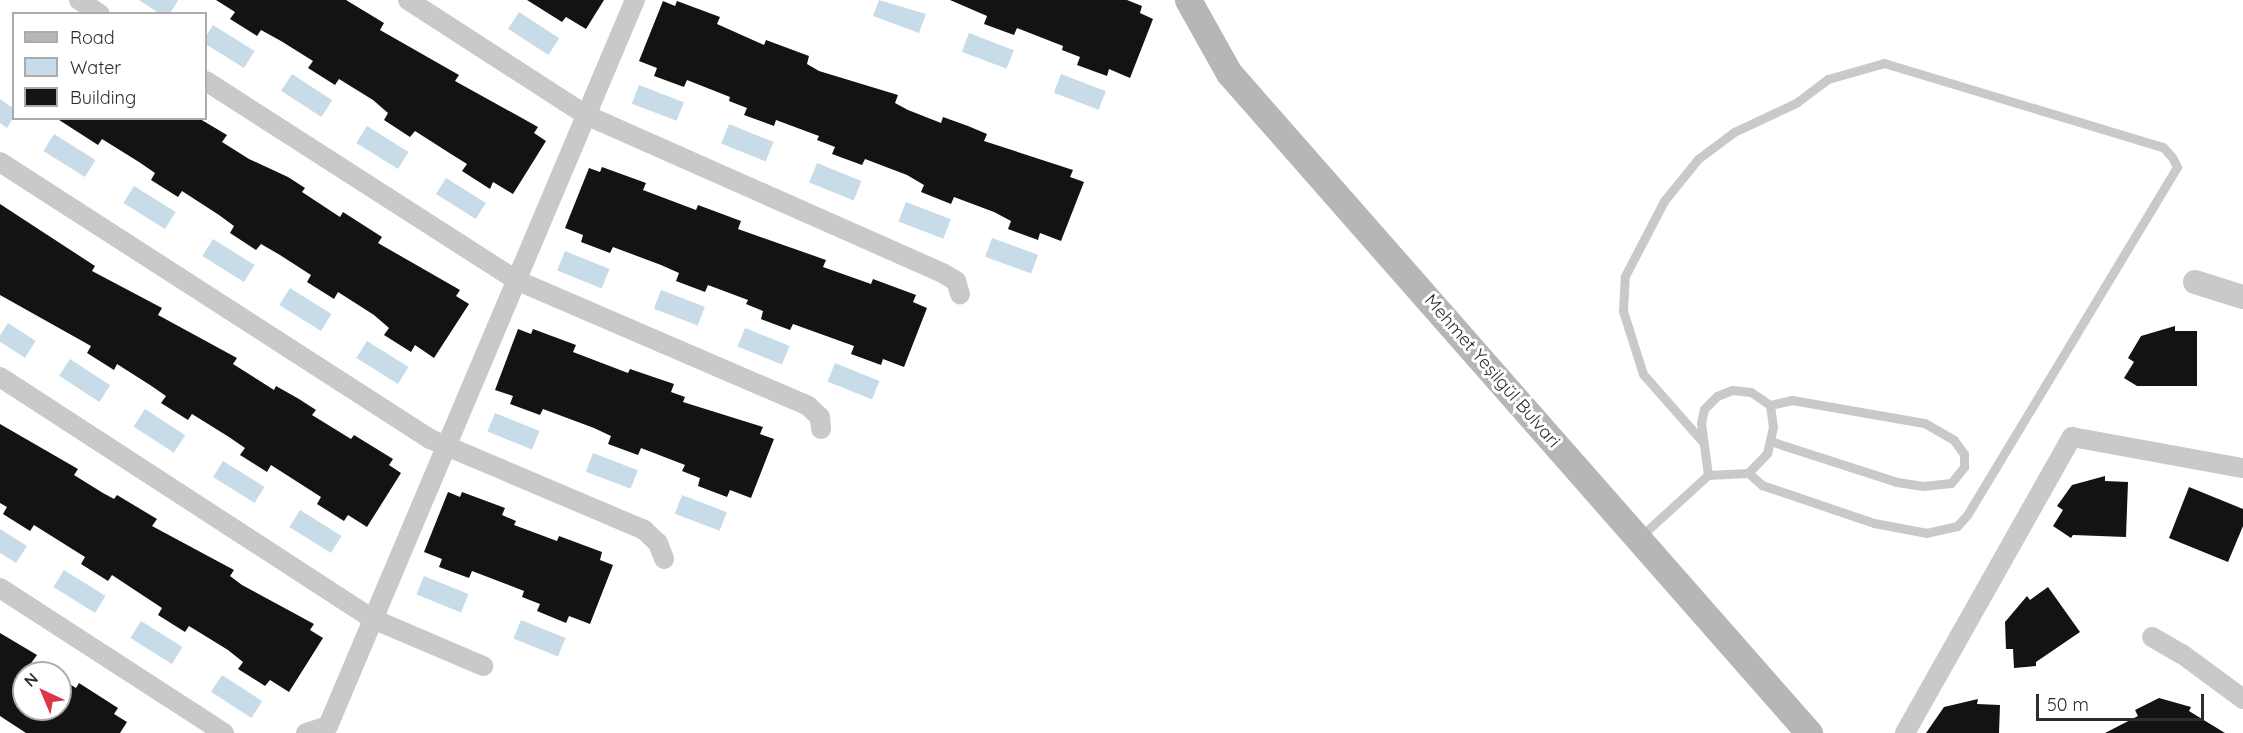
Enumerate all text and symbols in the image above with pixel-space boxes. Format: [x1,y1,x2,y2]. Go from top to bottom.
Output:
legend [12,12,207,120]
text: Road [70,26,115,49]
text: Water [70,56,121,79]
text: Building [70,86,136,109]
street label: Mehmet Yeşilgül Bulvari [1420,290,1564,452]
north arrow [12,661,72,721]
text: N [20,668,42,691]
scale bar [2039,682,2207,720]
text: 50 m [2047,693,2089,716]

